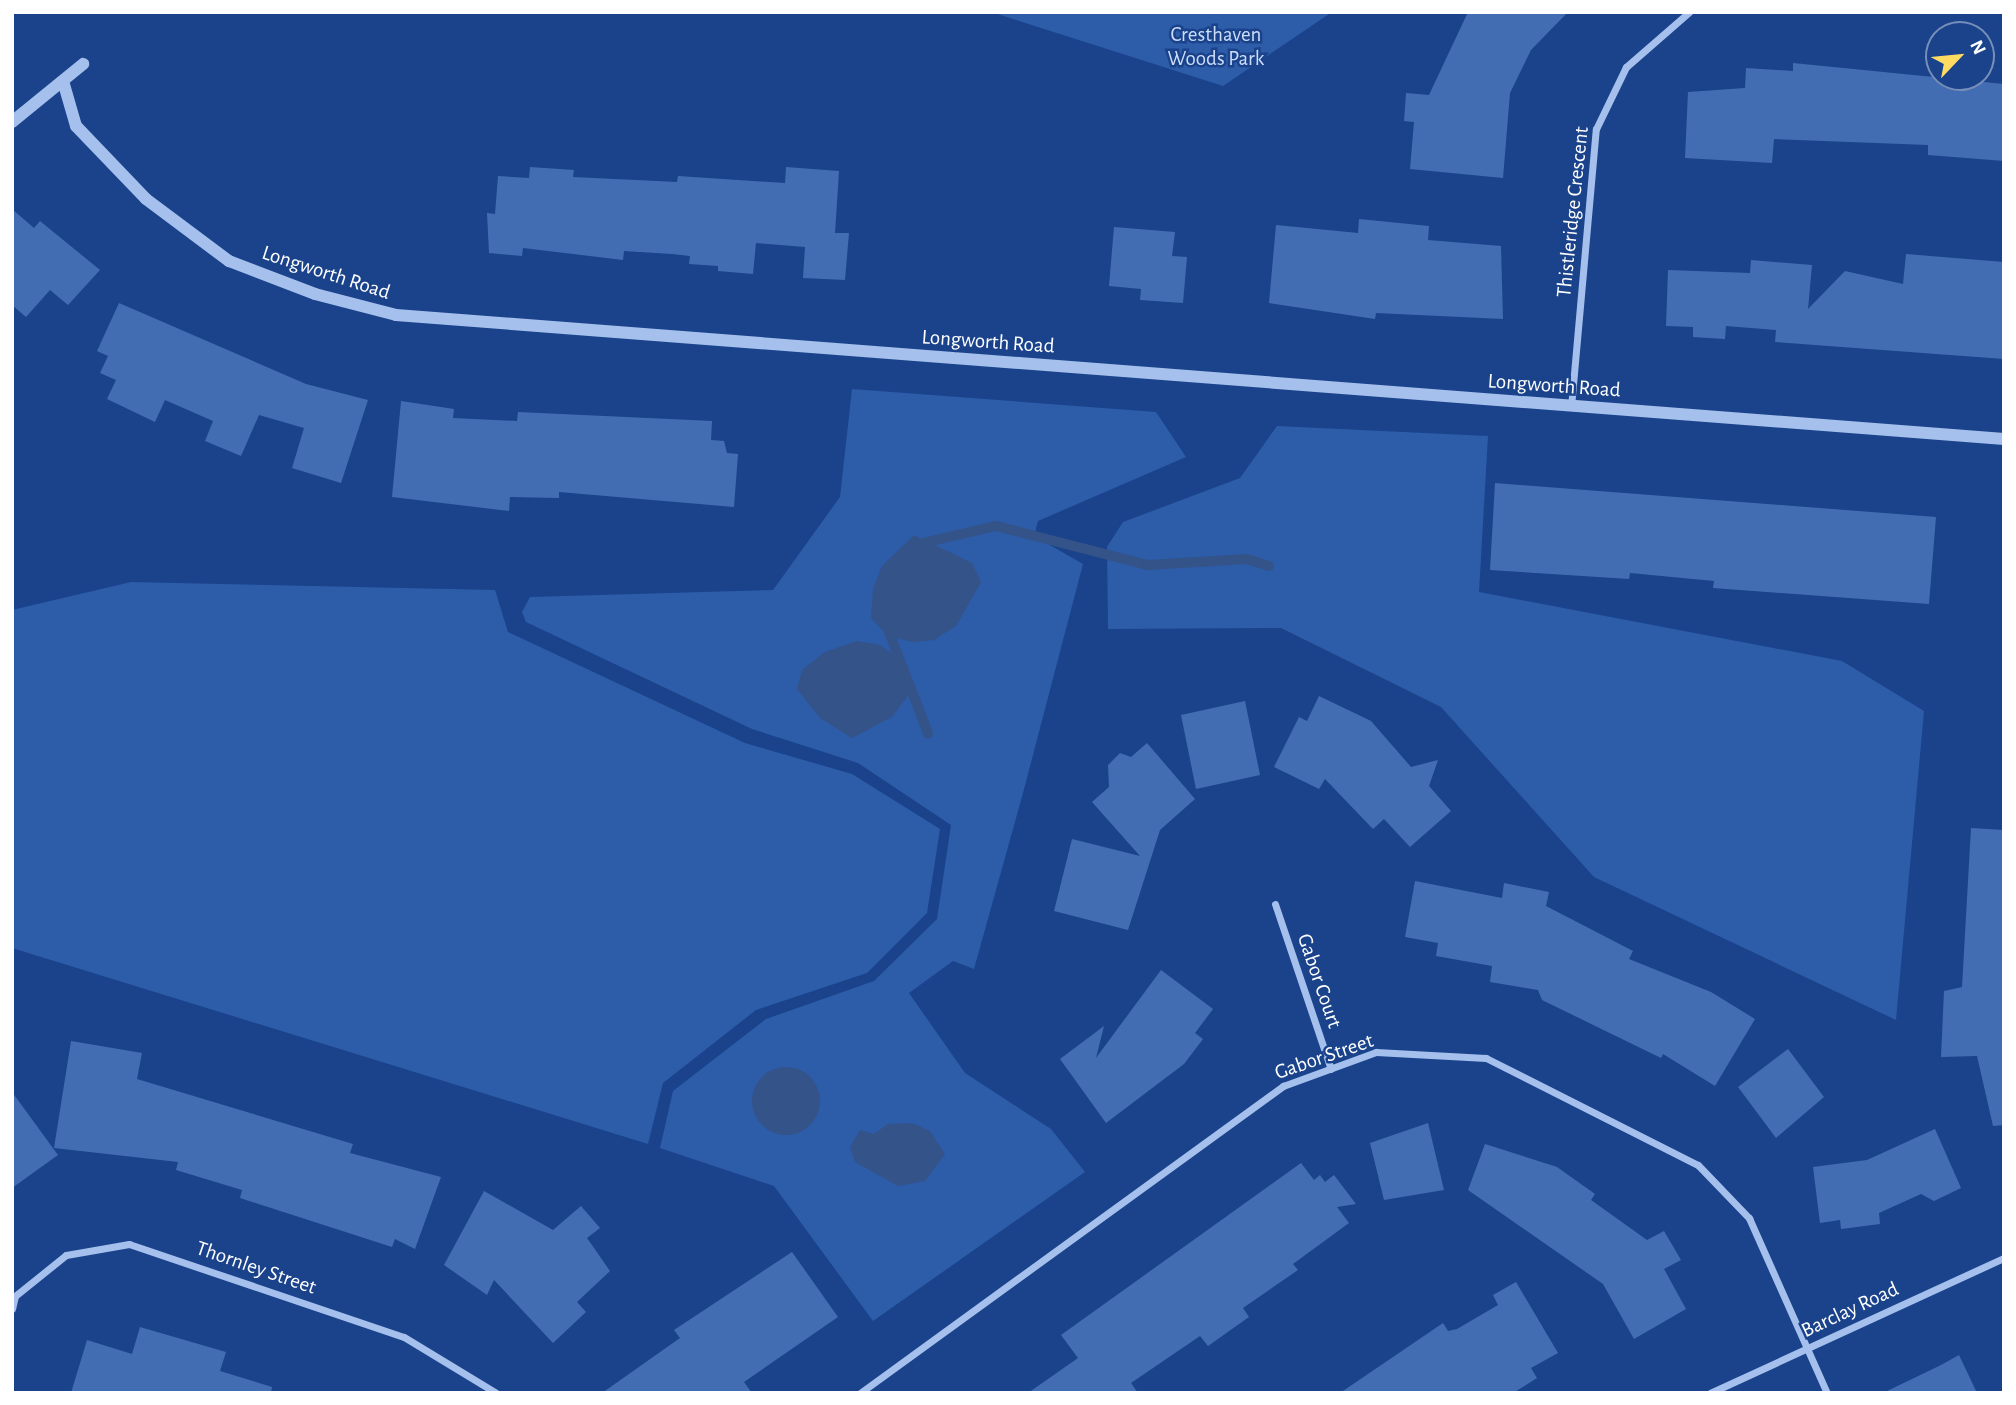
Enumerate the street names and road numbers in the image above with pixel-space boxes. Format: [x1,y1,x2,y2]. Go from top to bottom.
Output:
street label: Thistleridge Crescent [1552,125,1594,299]
street label: Longworth Road [259,240,393,306]
street label: Longworth Road [921,325,1055,359]
street label: Longworth Road [1487,369,1621,403]
street label: Gabor Court [1291,931,1347,1031]
street label: Gabor Street [1271,1028,1377,1086]
street label: Thornley Street [193,1236,319,1300]
street label: Barclay Road [1797,1277,1903,1343]

